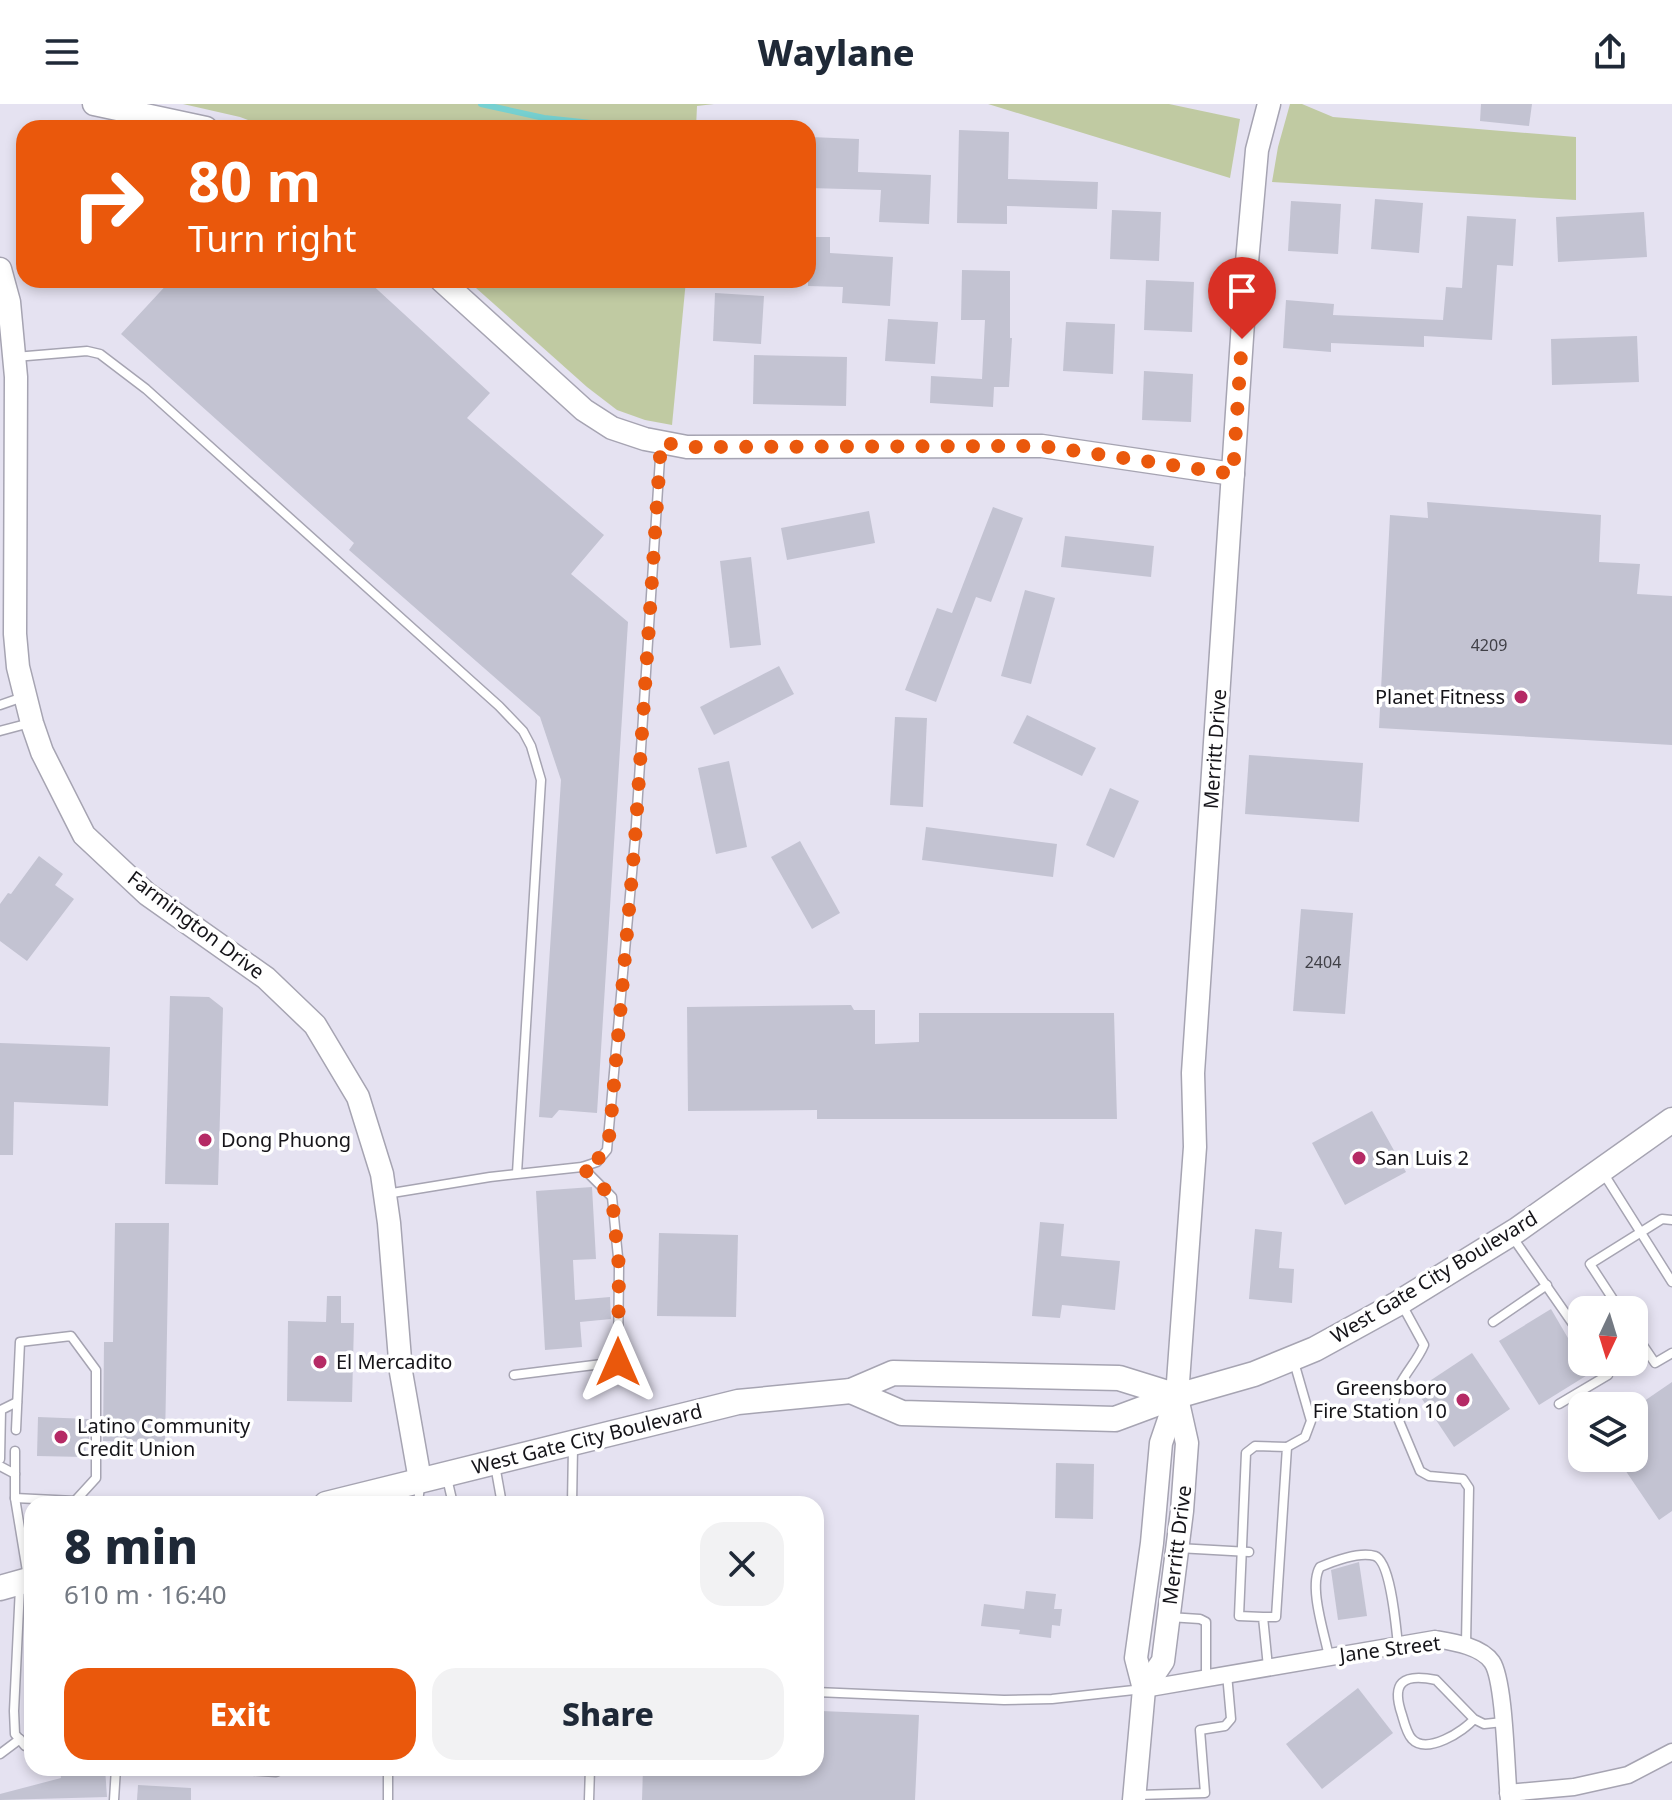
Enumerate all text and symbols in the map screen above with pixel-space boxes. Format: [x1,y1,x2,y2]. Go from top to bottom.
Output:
text: Waylane [757,28,915,77]
icon: menu [40,30,84,74]
icon: share [1588,30,1632,74]
text: 80 m [188,142,321,218]
icon: right [56,152,160,256]
text: Turn right [188,214,356,263]
pin [1208,257,1276,339]
icon: arrive [1220,269,1264,313]
house number: 4209 [1471,634,1507,656]
place label: Planet Fitness [1375,683,1505,710]
street label: Merritt Drive [1197,688,1232,810]
marker: Planet Fitness [1512,688,1530,706]
street label: Farmington Drive [122,864,270,985]
house number: 2404 [1305,951,1341,973]
place label: Dong Phuong [221,1126,351,1153]
marker: Dong Phuong [196,1131,214,1149]
place label: San Luis 2 [1375,1144,1469,1171]
marker: San Luis 2 [1350,1149,1368,1167]
street label: West Gate City Boulevard [1325,1204,1542,1349]
north arrow [1568,1296,1648,1376]
map controls [1568,1296,1648,1472]
position arrow [576,1320,660,1404]
place label: El Mercadito [336,1348,452,1375]
marker: El Mercadito [311,1353,329,1371]
place label: Greensboro Fire Station 10 [1313,1374,1447,1424]
marker: Greensboro Fire Station 10 [1454,1391,1472,1409]
button: layers [1568,1392,1648,1472]
street label: West Gate City Boulevard [469,1397,705,1480]
place label: Latino Community Credit Union [77,1412,251,1462]
marker: Latino Community Credit Union [52,1428,70,1446]
street label: Merritt Drive [1156,1484,1197,1606]
text: 8 min [64,1513,198,1578]
button: close [700,1522,784,1606]
text: 610 m · 16:40 [64,1576,227,1612]
street label: Jane Street [1336,1629,1442,1668]
button: Exit [64,1668,416,1760]
button: Share [432,1668,784,1760]

